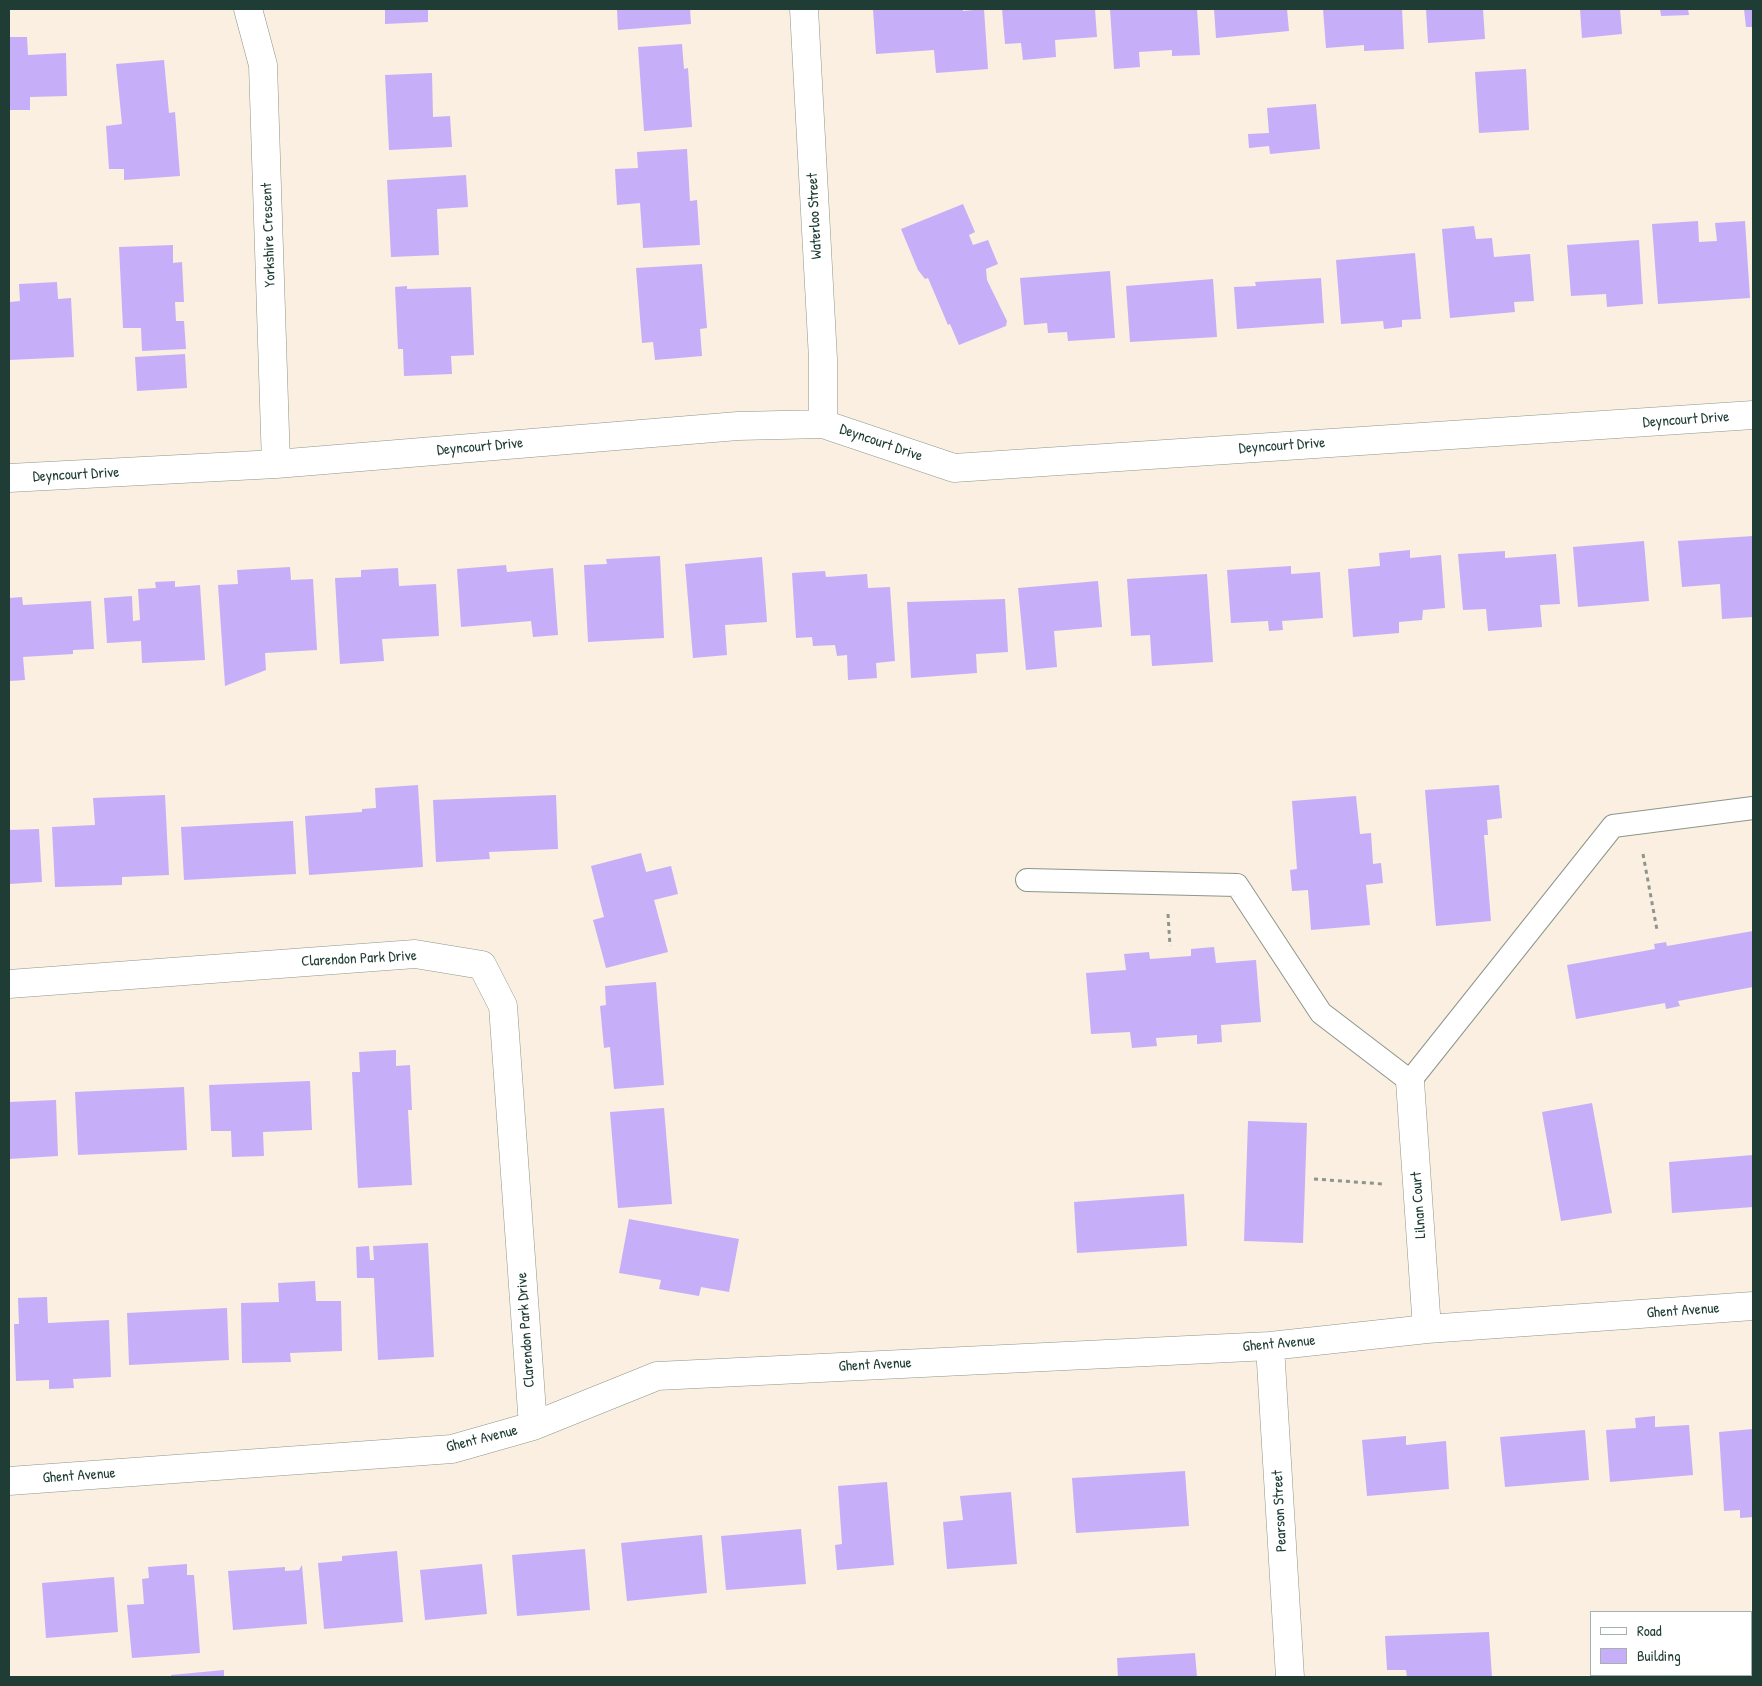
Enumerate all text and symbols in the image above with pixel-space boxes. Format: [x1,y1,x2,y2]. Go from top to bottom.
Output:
street label: Waterloo Street [804,172,826,260]
street label: Yorkshire Crescent [258,182,280,288]
street label: Deyncourt Drive [1642,408,1730,432]
street label: Deyncourt Drive [837,420,925,466]
street label: Deyncourt Drive [436,434,524,460]
street label: Deyncourt Drive [1238,434,1326,458]
street label: Deyncourt Drive [32,464,120,486]
street label: Clarendon Park Drive [301,947,417,971]
street label: Lilnan Court [1408,1171,1430,1239]
street label: Clarendon Park Drive [513,1272,539,1388]
street label: Ghent Avenue [1646,1299,1720,1323]
street label: Ghent Avenue [1242,1332,1316,1356]
street label: Ghent Avenue [838,1354,912,1376]
street label: Ghent Avenue [444,1421,520,1457]
street label: Ghent Avenue [42,1464,116,1488]
street label: Pearson Street [1269,1470,1291,1552]
legend [1590,1611,1752,1676]
text: Road [1637,1620,1662,1641]
text: Building [1637,1645,1681,1666]

